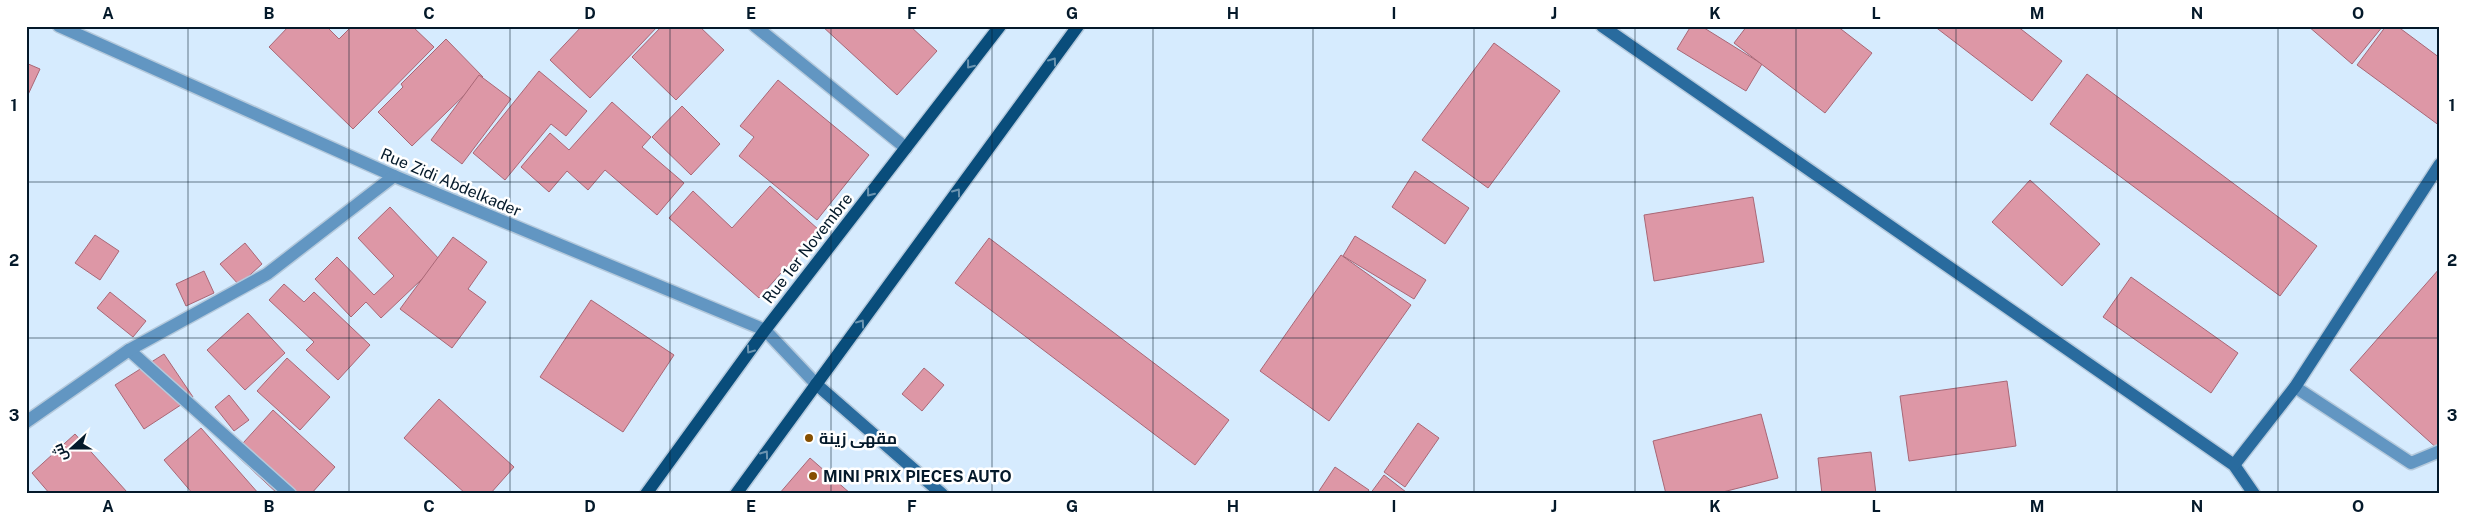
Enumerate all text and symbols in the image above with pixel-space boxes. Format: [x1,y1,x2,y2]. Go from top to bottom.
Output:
text: A [102,4,114,23]
text: B [264,4,275,23]
text: C [423,4,435,23]
text: D [584,4,596,23]
text: E [746,4,756,23]
text: F [907,4,917,23]
text: G [1066,4,1078,23]
text: H [1227,4,1239,23]
text: I [1392,4,1396,23]
text: J [1551,4,1557,23]
text: K [1709,4,1721,23]
text: L [1871,4,1881,23]
text: M [2030,4,2044,23]
text: N [2191,4,2203,23]
text: O [2352,4,2364,23]
one-way arrow [1047,57,1056,67]
one-way arrow [967,59,976,69]
text: 1 [11,96,17,115]
text: 1 [2449,96,2455,115]
street label: Rue Zidi Abdelkader [378,144,524,221]
one-way arrow [868,187,876,196]
one-way arrow [951,188,960,198]
street label: Rue 1er Novembre [758,189,856,307]
text: 2 [9,251,19,270]
text: 2 [2447,251,2457,270]
one-way arrow [855,319,864,329]
one-way arrow [747,344,756,354]
text: 3 [9,406,19,425]
text: 3 [2447,406,2457,425]
north arrow [48,422,98,472]
place label: مقهى زينة [819,429,897,448]
marker: مقهى زينة [803,432,815,444]
text: ش [49,441,71,464]
one-way arrow [759,450,768,460]
place label: MINI PRIX PIECES AUTO [823,467,1012,486]
marker: MINI PRIX PIECES AUTO [807,470,819,482]
text: A [102,497,114,516]
text: B [264,497,275,516]
text: C [423,497,435,516]
text: D [584,497,596,516]
text: E [746,497,756,516]
text: F [907,497,917,516]
text: G [1066,497,1078,516]
text: H [1227,497,1239,516]
text: I [1392,497,1396,516]
text: J [1551,497,1557,516]
text: K [1709,497,1721,516]
text: L [1871,497,1881,516]
text: M [2030,497,2044,516]
text: N [2191,497,2203,516]
text: O [2352,497,2364,516]

